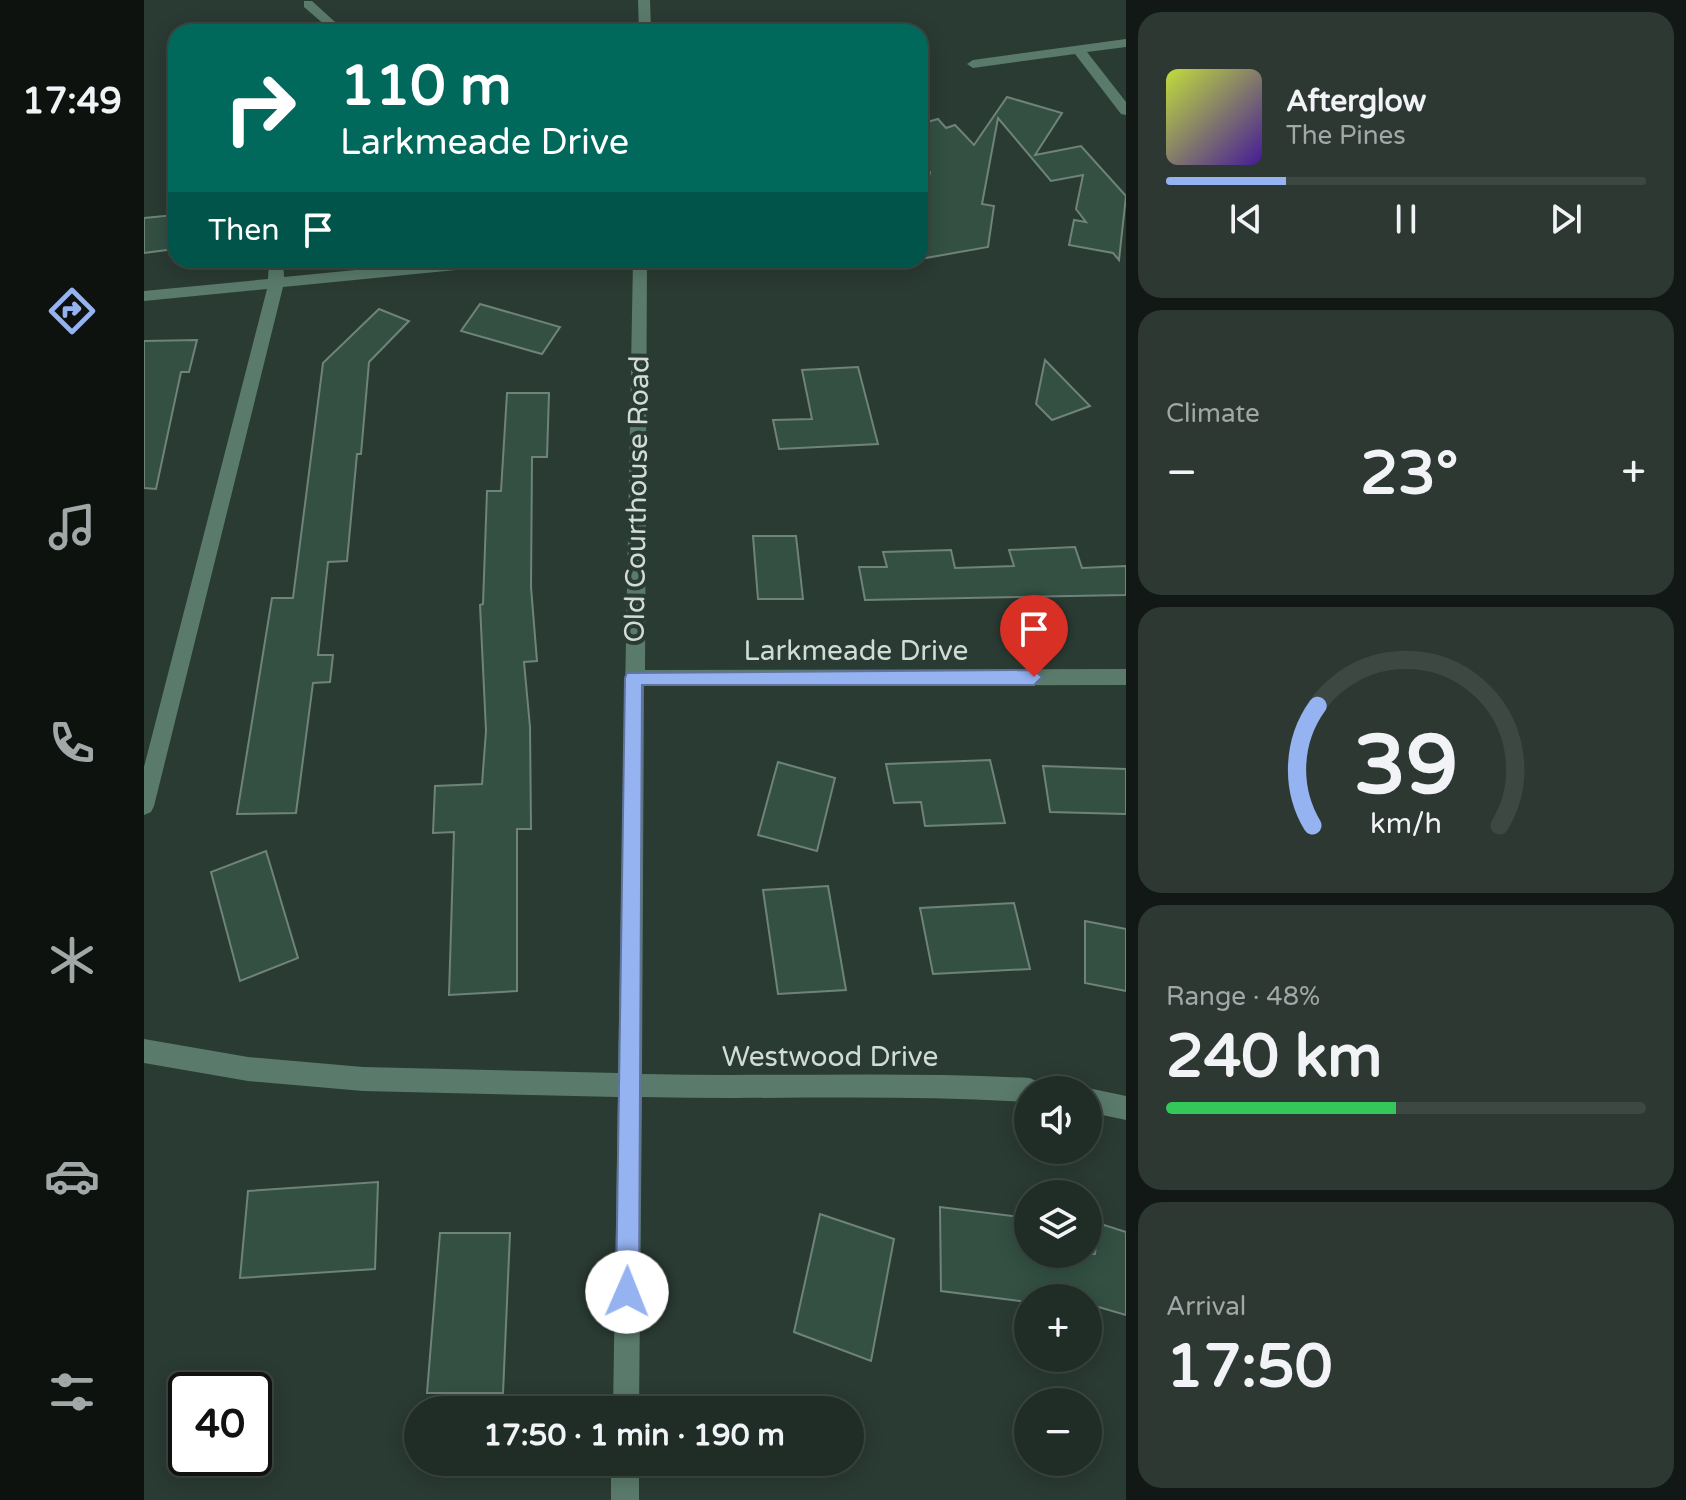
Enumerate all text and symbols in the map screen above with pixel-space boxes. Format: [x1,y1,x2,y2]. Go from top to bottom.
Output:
text: 110 m [340,53,511,120]
icon: right [208,56,312,160]
text: 17:49 [22,80,122,123]
text: Afterglow [1286,83,1426,120]
text: The Pines [1286,120,1406,151]
text: Larkmeade Drive [340,121,629,164]
icon: previous [1224,197,1268,241]
icon: pause [1384,197,1428,241]
icon: next [1544,197,1588,241]
icon: arrive [296,208,340,252]
text: Then [208,212,280,249]
icon: directions [44,283,100,339]
street label: Old Courthouse Road [617,355,657,643]
text: Climate [1166,398,1260,429]
text: 23° [1360,438,1458,510]
text: − [1166,447,1197,500]
text: + [1621,447,1646,500]
icon: music [44,499,100,555]
pin [1000,595,1068,677]
icon: arrive [1012,607,1056,651]
street label: Larkmeade Drive [744,634,968,668]
icon: phone [44,715,100,771]
text: 39 [1354,716,1458,816]
text: km/h [1370,807,1442,841]
icon: climate [44,932,100,988]
text: Range · 48% [1166,981,1320,1012]
text: 240 km [1166,1021,1382,1093]
street label: Westwood Drive [722,1040,938,1074]
map controls [1014,1076,1102,1476]
button: sound [1014,1076,1102,1164]
icon: car [44,1148,100,1204]
button: layers [1014,1180,1102,1268]
position arrow [585,1250,669,1334]
button: + [1014,1284,1102,1372]
text: Arrival [1166,1291,1246,1322]
text: 17:50 [1166,1331,1332,1403]
icon: filters [44,1364,100,1420]
speed limit sign: 40 [168,1372,272,1476]
button: − [1014,1388,1102,1476]
text: 17:50 · 1 min · 190 m [483,1417,785,1454]

